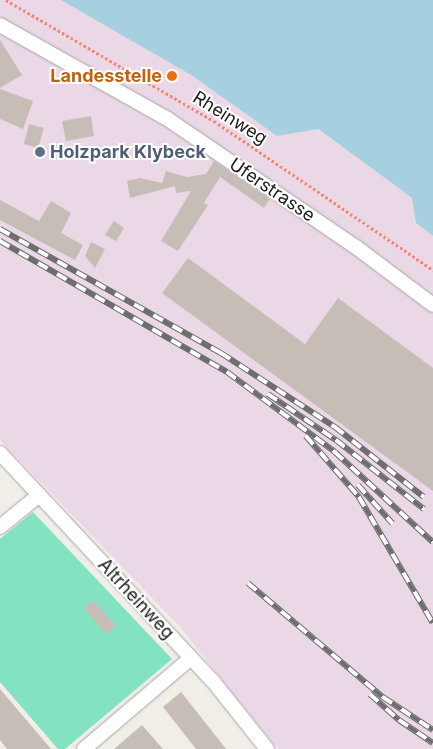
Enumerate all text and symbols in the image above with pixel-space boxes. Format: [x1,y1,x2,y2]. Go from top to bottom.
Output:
place label: Landesstelle [50,65,162,87]
marker: Landesstelle [166,70,178,82]
street label: Rheinweg [189,87,271,149]
place label: Holzpark Klybeck [50,141,206,163]
marker: Holzpark Klybeck [34,146,46,158]
street label: Uferstrasse [225,153,319,227]
street label: Altrheinweg [93,554,179,644]

